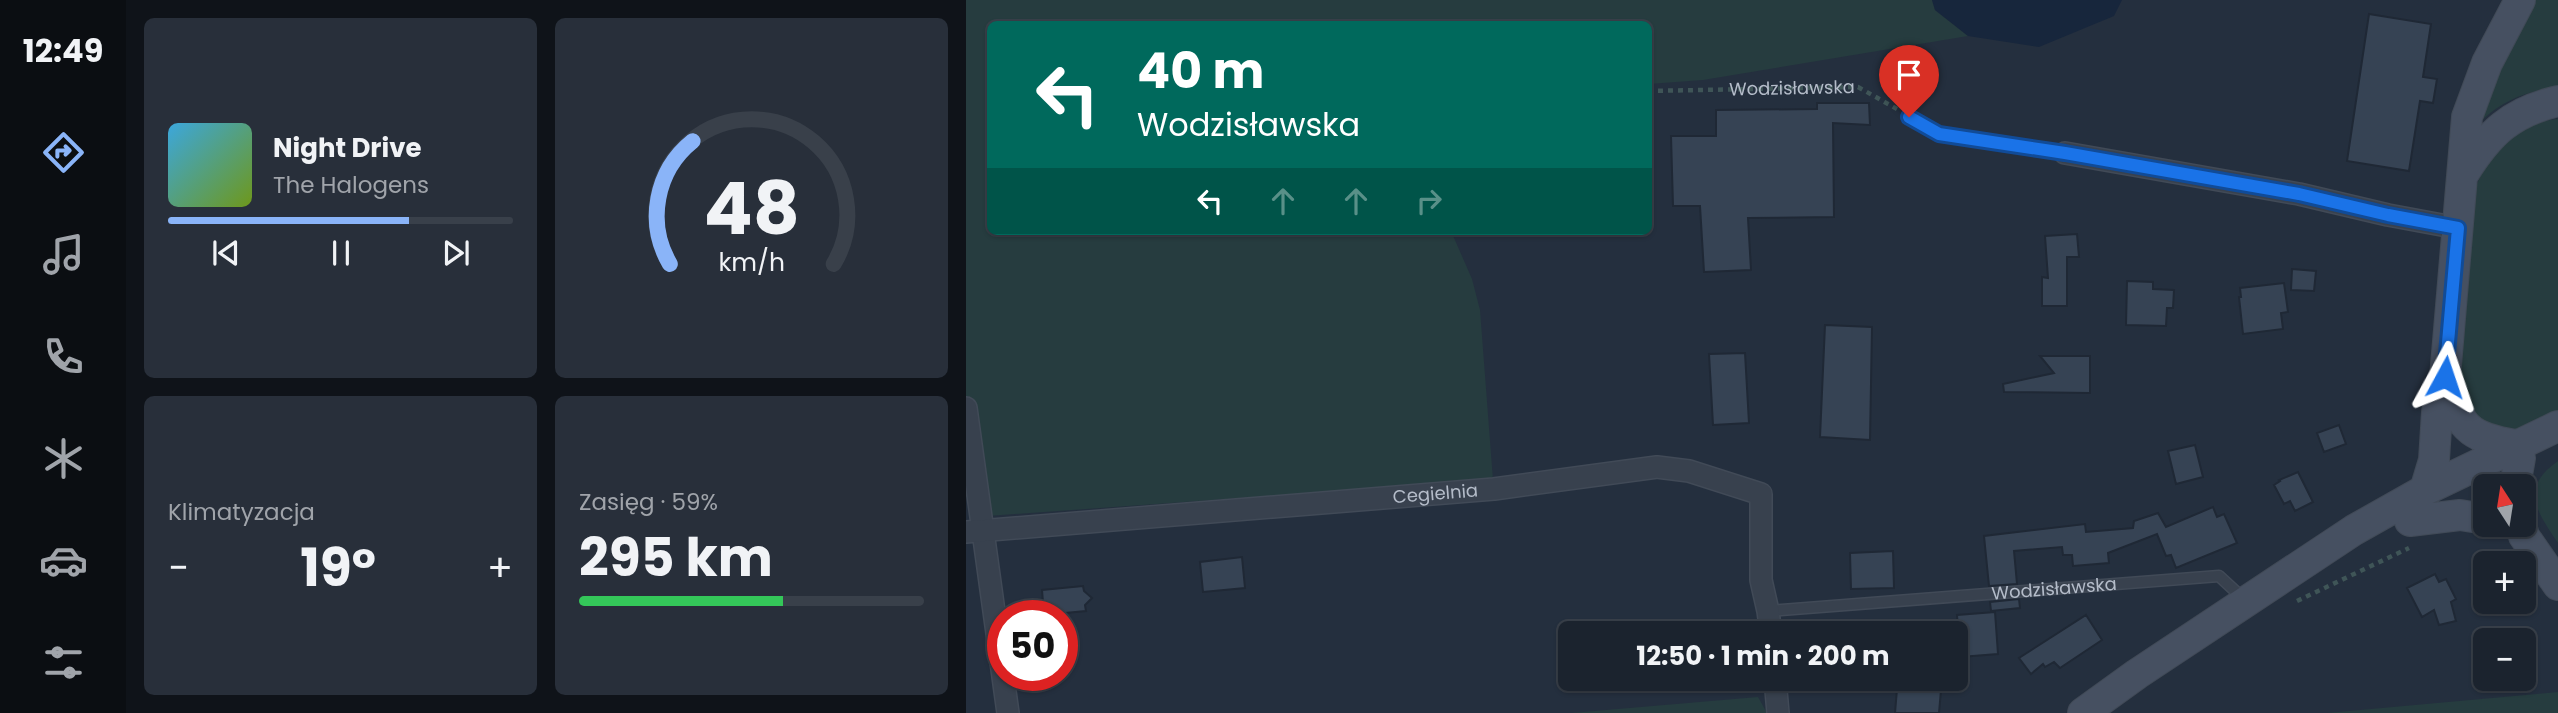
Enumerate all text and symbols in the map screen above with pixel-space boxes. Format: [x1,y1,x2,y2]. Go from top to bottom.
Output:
text: 12:49 [23,28,103,73]
text: 40 m [1137,37,1264,105]
pin [1879,45,1939,117]
icon: left [1022,49,1113,140]
icon: arrive [1890,56,1928,94]
street label: Wodzisławska [1729,74,1855,101]
text: Wodzisławska [1137,102,1360,147]
icon: directions [39,128,88,177]
text: Night Drive [273,130,421,166]
text: 48 [703,158,800,259]
text: The Halogens [273,169,429,201]
icon: left [1191,182,1229,220]
icon: ahead [1264,182,1302,220]
icon: ahead [1337,182,1375,220]
icon: right [1410,182,1448,220]
icon: music [39,230,88,279]
icon: previous [207,234,245,272]
icon: pause [322,234,360,272]
icon: next [437,234,475,272]
text: km/h [718,245,785,280]
icon: phone [39,332,88,381]
position arrow [2408,340,2482,414]
icon: climate [39,434,88,483]
north arrow [2473,474,2536,537]
map controls [2473,474,2536,691]
street label: Cegielnia [1392,477,1479,509]
text: Zasięg · 59% [579,486,718,518]
text: Klimatyzacja [168,496,315,528]
text: 295 km [579,521,773,594]
text: 19° [300,531,376,604]
icon: car [39,536,88,585]
text: − [168,541,189,594]
text: + [487,541,513,594]
button: + [2473,551,2536,614]
street label: Wodzisławska [1990,571,2118,606]
speed limit sign: 50 [987,600,1078,691]
button: − [2473,628,2536,691]
icon: filters [39,638,88,687]
text: 12:50 · 1 min · 200 m [1636,638,1890,674]

